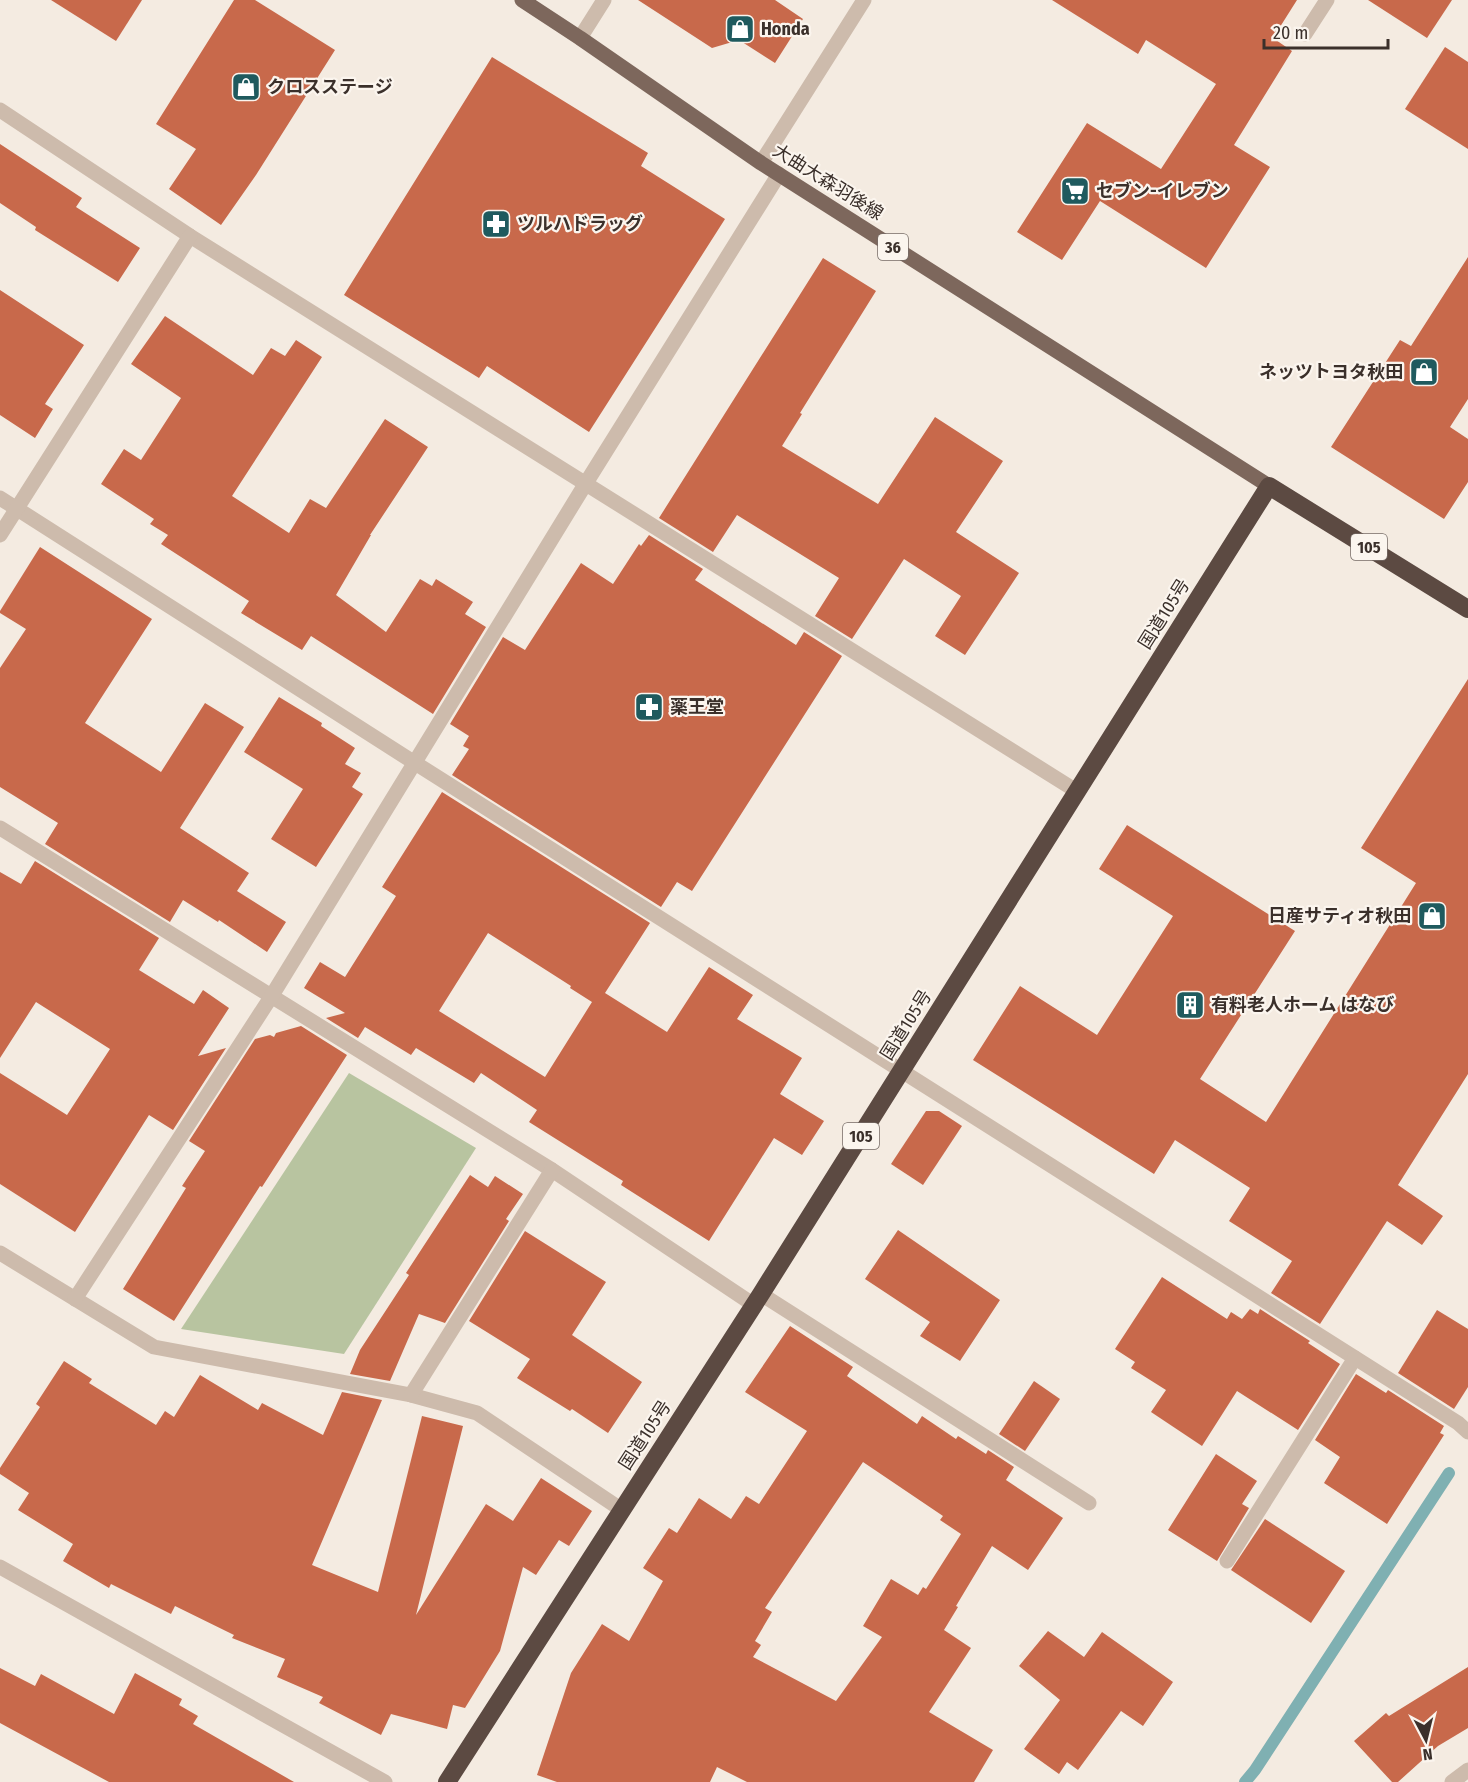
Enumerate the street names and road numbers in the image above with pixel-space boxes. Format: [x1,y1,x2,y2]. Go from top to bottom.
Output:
street label: 大曲大森羽後線 [769,139,887,225]
road number: 36 [878,234,908,260]
road number: 105 [1351,534,1387,560]
street label: 国道105号 [1134,575,1194,653]
street label: 国道105号 [876,986,936,1064]
road number: 105 [843,1123,879,1149]
street label: 国道105号 [614,1396,676,1474]

